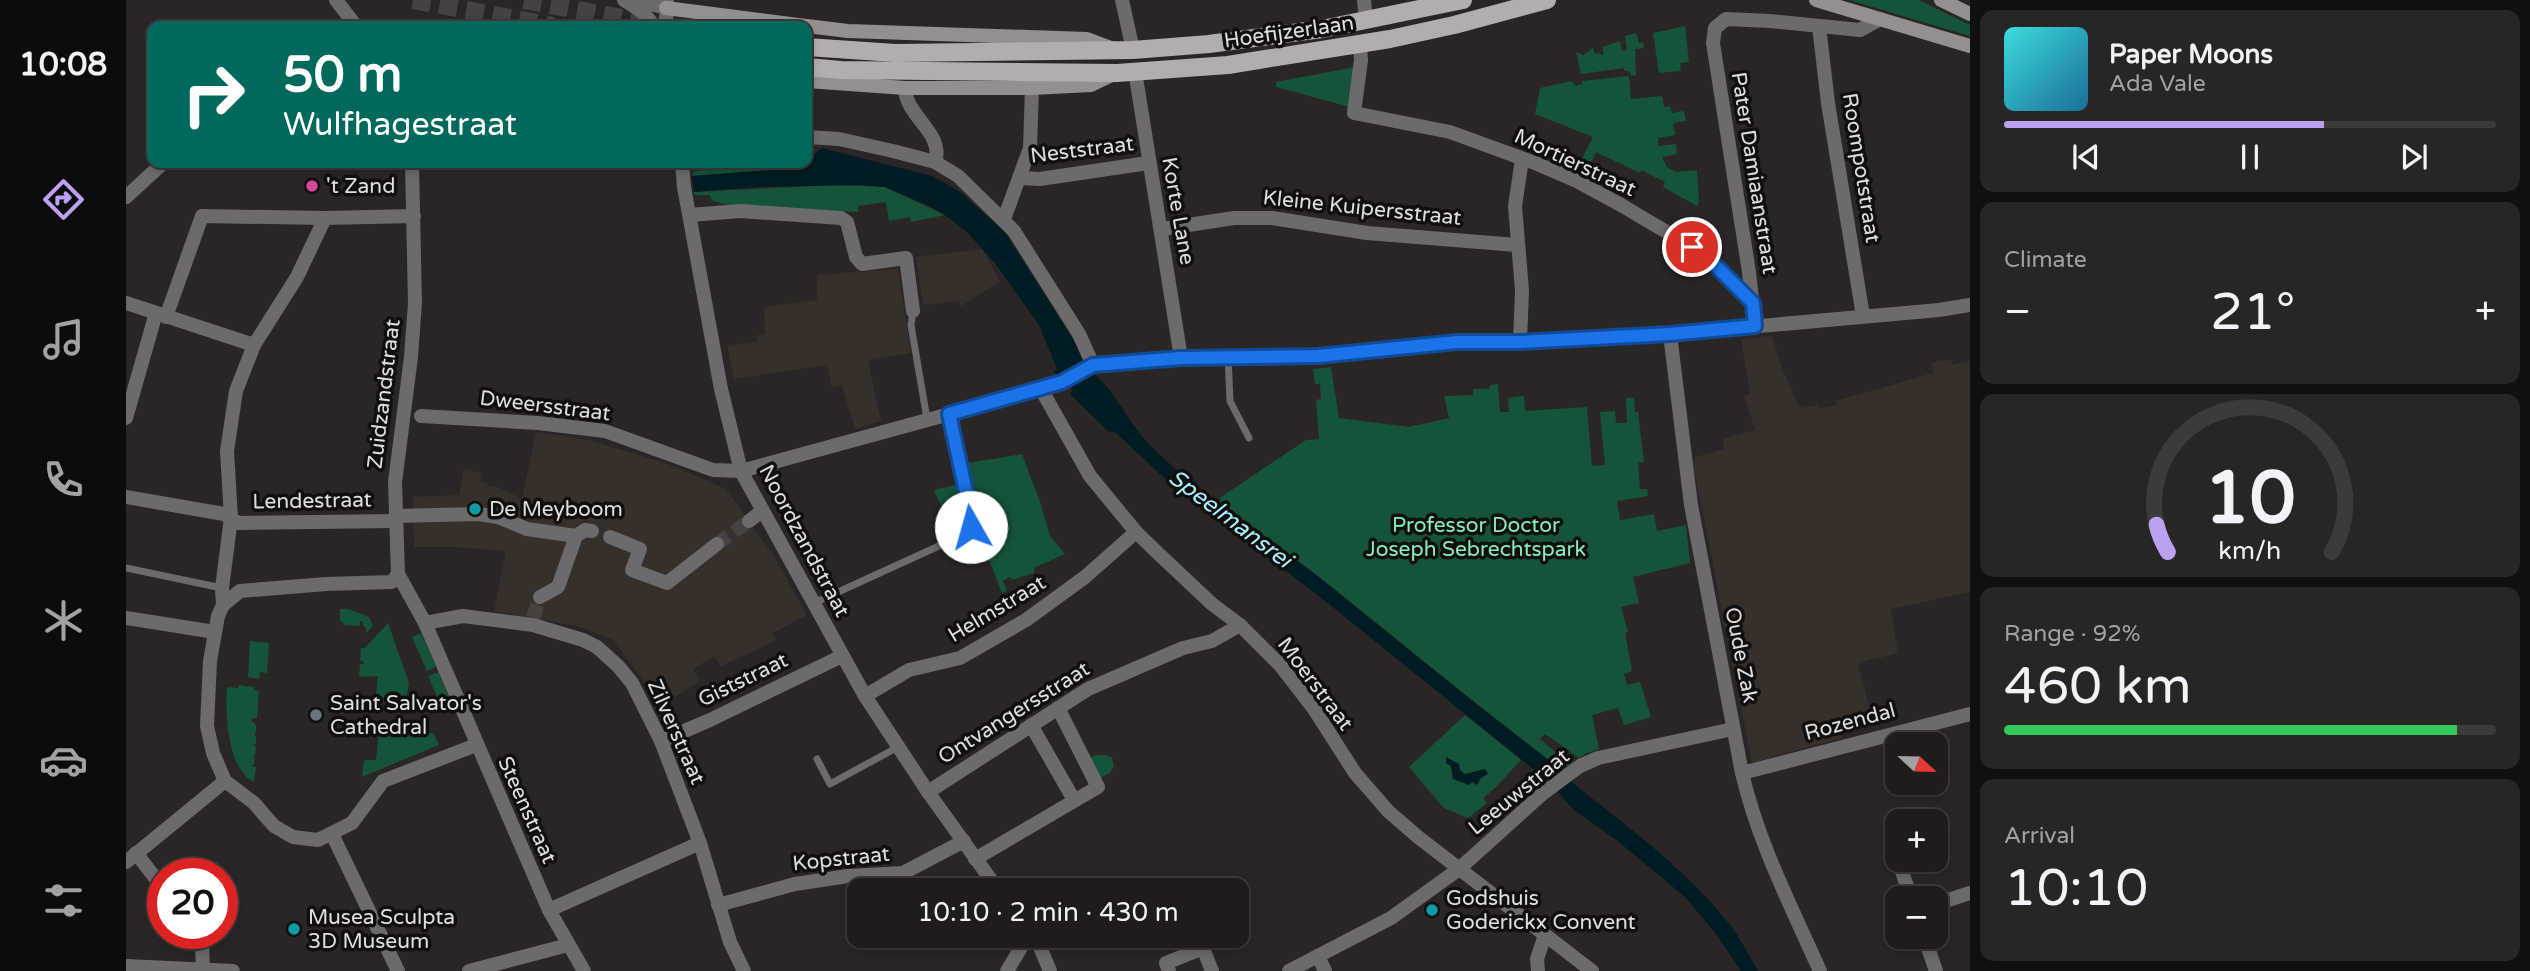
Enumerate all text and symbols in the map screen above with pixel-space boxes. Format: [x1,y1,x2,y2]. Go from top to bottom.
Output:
street label: Hoefijzerlaan [1222,11,1356,53]
text: Paper Moons [2109,39,2273,70]
text: 10:08 [19,46,107,84]
text: 50 m [283,46,402,105]
icon: right [168,49,259,140]
street label: Pater Damiaanstraat [1726,70,1782,276]
text: Ada Vale [2109,70,2206,98]
street label: Roompotstraat [1837,91,1885,245]
text: Wulfhagestraat [283,106,517,144]
street label: Mortierstraat [1510,124,1640,202]
street label: Neststraat [1029,131,1135,169]
icon: previous [2067,138,2105,176]
icon: pause [2231,138,2269,176]
icon: next [2395,138,2433,176]
street label: Korte Lane [1156,155,1200,267]
place label: 't Zand [326,174,395,199]
icon: directions [39,175,88,224]
marker: 't Zand [304,178,320,194]
street label: Kleine Kuipersstraat [1262,185,1462,231]
pin [1662,217,1722,277]
icon: arrive [1673,228,1711,266]
text: Climate [2004,246,2087,274]
text: 21° [2210,281,2295,344]
text: − [2004,289,2031,335]
text: + [2475,289,2496,335]
icon: music [39,315,88,364]
street label: Zuidzandstraat [362,318,406,470]
street label: Dweersstraat [478,386,612,426]
icon: phone [39,455,88,504]
text: 10 [2204,455,2296,543]
street label: Noordzandstraat [753,461,855,621]
water label: Speelmansrei [1163,464,1300,576]
street label: Lendestraat [252,487,372,515]
position arrow [934,490,1008,564]
place label: De Meyboom [489,497,623,522]
marker: De Meyboom [467,501,483,517]
park label: Professor Doctor Joseph Sebrechtspark [1366,513,1586,562]
text: km/h [2219,535,2281,565]
street label: Helmstraat [944,570,1050,648]
icon: climate [39,596,88,645]
street label: Oude Zak [1719,605,1763,705]
text: Range · 92% [2004,620,2140,648]
street label: Moerstraat [1272,633,1358,735]
street label: Giststraat [694,648,792,712]
text: 460 km [2004,655,2192,718]
street label: Ontvangersstraat [934,656,1094,770]
street label: Zilverstraat [642,676,710,788]
place label: Saint Salvator's Cathedral [330,691,482,740]
street label: Rozendal [1802,698,1898,746]
marker: Saint Salvator's Cathedral [308,707,324,723]
north arrow [1885,732,1948,794]
map controls [1885,732,1948,949]
icon: car [39,736,88,785]
street label: Leeuwstraat [1463,744,1575,840]
street label: Steenstraat [492,753,562,867]
button: + [1885,809,1948,872]
text: Arrival [2004,822,2075,850]
street label: Kopstraat [791,841,891,877]
text: 10:10 [2004,857,2148,920]
speed limit sign: 20 [147,858,238,949]
icon: filters [39,876,88,925]
place label: Godshuis Goderickx Convent [1446,886,1636,935]
button: − [1885,886,1948,949]
text: 10:10 · 2 min · 430 m [917,897,1179,928]
marker: Godshuis Goderickx Convent [1424,902,1440,918]
place label: Musea Sculpta 3D Museum [308,905,455,954]
marker: Musea Sculpta 3D Museum [286,921,302,937]

